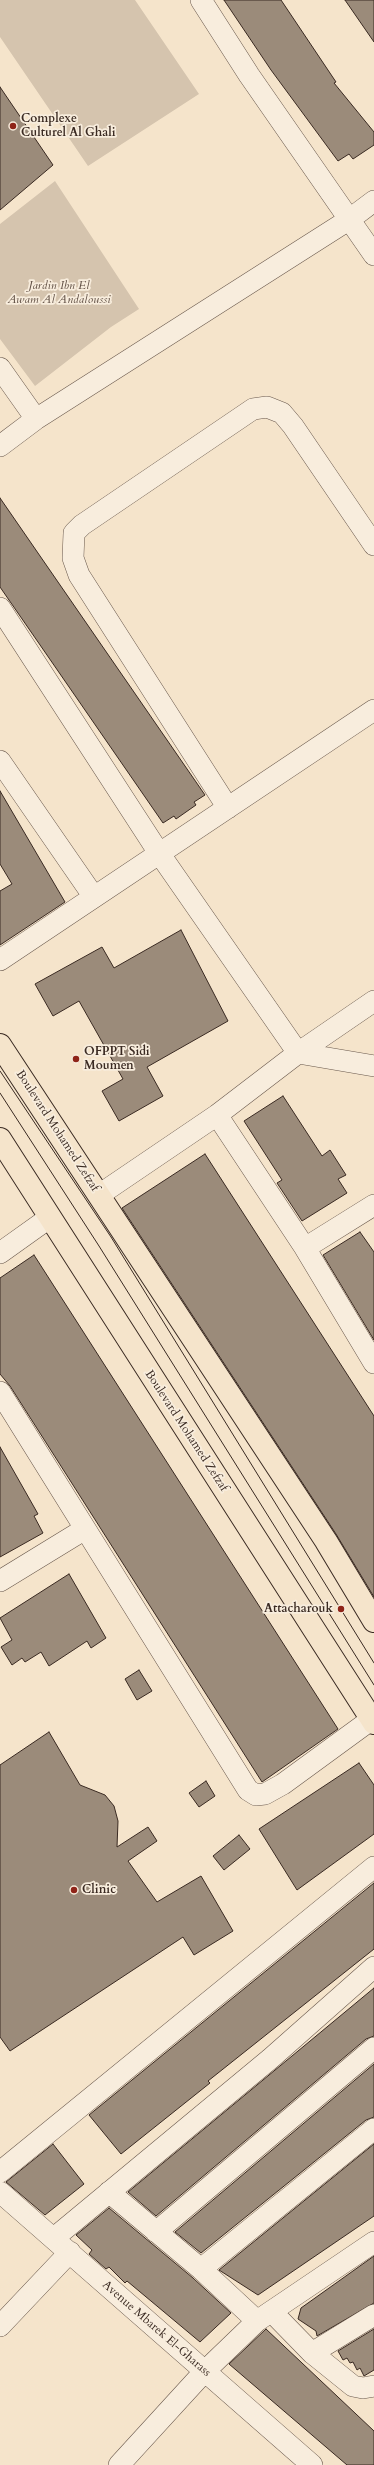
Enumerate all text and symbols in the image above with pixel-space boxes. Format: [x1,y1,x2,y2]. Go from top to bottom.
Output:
place label: Complexe Culturel Al Ghali [21,112,116,140]
marker: Complexe Culturel Al Ghali [8,121,18,131]
park label: Jardin Ibn El Awam Al Andaloussi [7,279,111,307]
place label: OFPPT Sidi Moumen [84,1045,150,1073]
marker: OFPPT Sidi Moumen [71,1054,81,1064]
street label: Boulevard Mohamed Zefzaf [12,1068,102,1194]
street label: Boulevard Mohamed Zefzaf [141,1368,231,1494]
place label: Attacharouk [264,1602,333,1616]
marker: Attacharouk [336,1604,346,1614]
place label: Clinic [82,1883,116,1897]
marker: Clinic [69,1885,79,1895]
street label: Avenue Mbarek El-Gharass [99,2278,213,2380]

